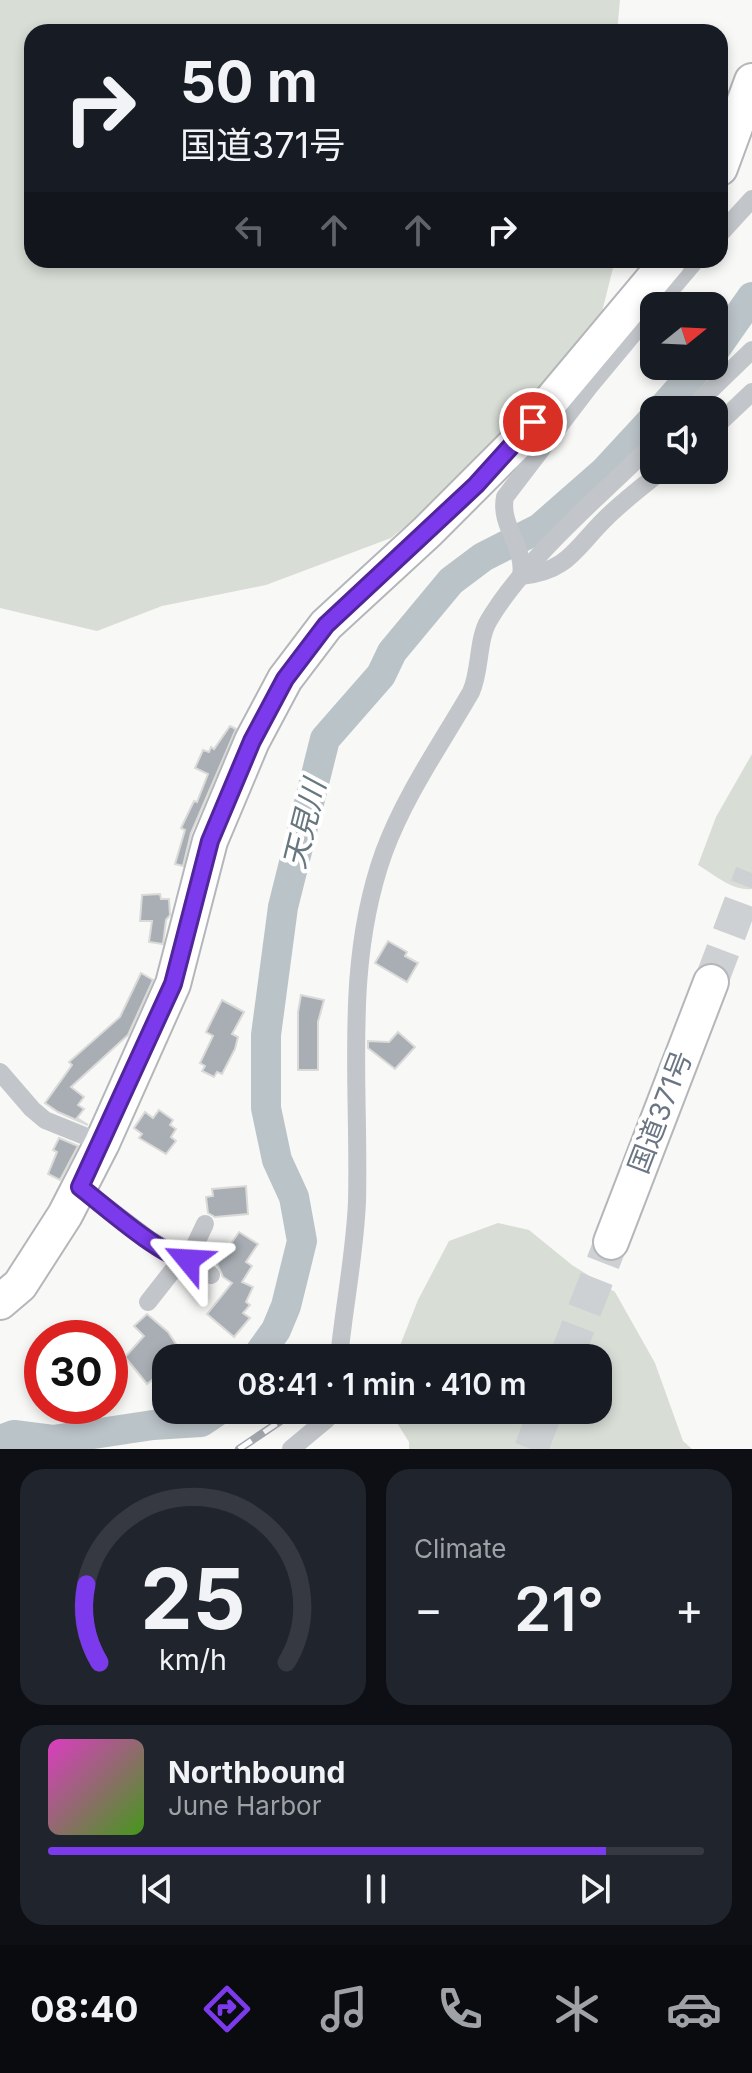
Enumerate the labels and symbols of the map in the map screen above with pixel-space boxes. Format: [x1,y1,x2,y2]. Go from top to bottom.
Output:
north arrow [640,292,728,380]
pin [499,388,567,456]
water label: 天見川 [276,773,333,872]
street label: 国道371号 [621,1046,699,1178]
position arrow [146,1218,230,1302]
speed limit sign: 30 [24,1320,128,1424]

